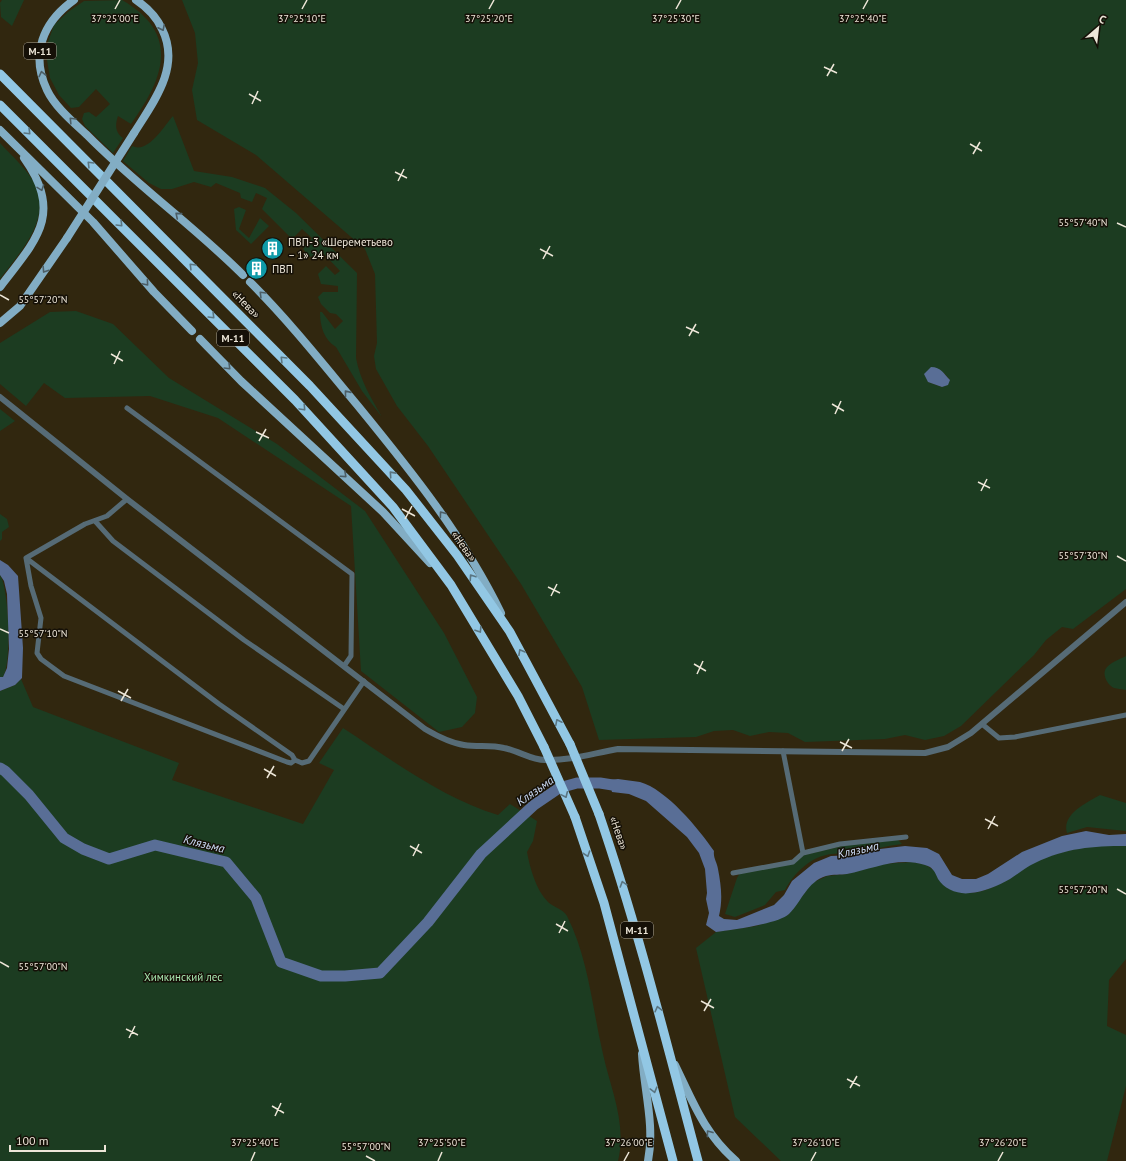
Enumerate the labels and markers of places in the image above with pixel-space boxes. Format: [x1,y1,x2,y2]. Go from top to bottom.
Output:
building icon: ПВП-3 «Шереметьево – 1» 24 км [259,235,285,261]
place label: ПВП-3 «Шереметьево – 1» 24 км [288,235,393,262]
building icon: ПВП [243,256,269,282]
place label: ПВП [272,262,293,276]

